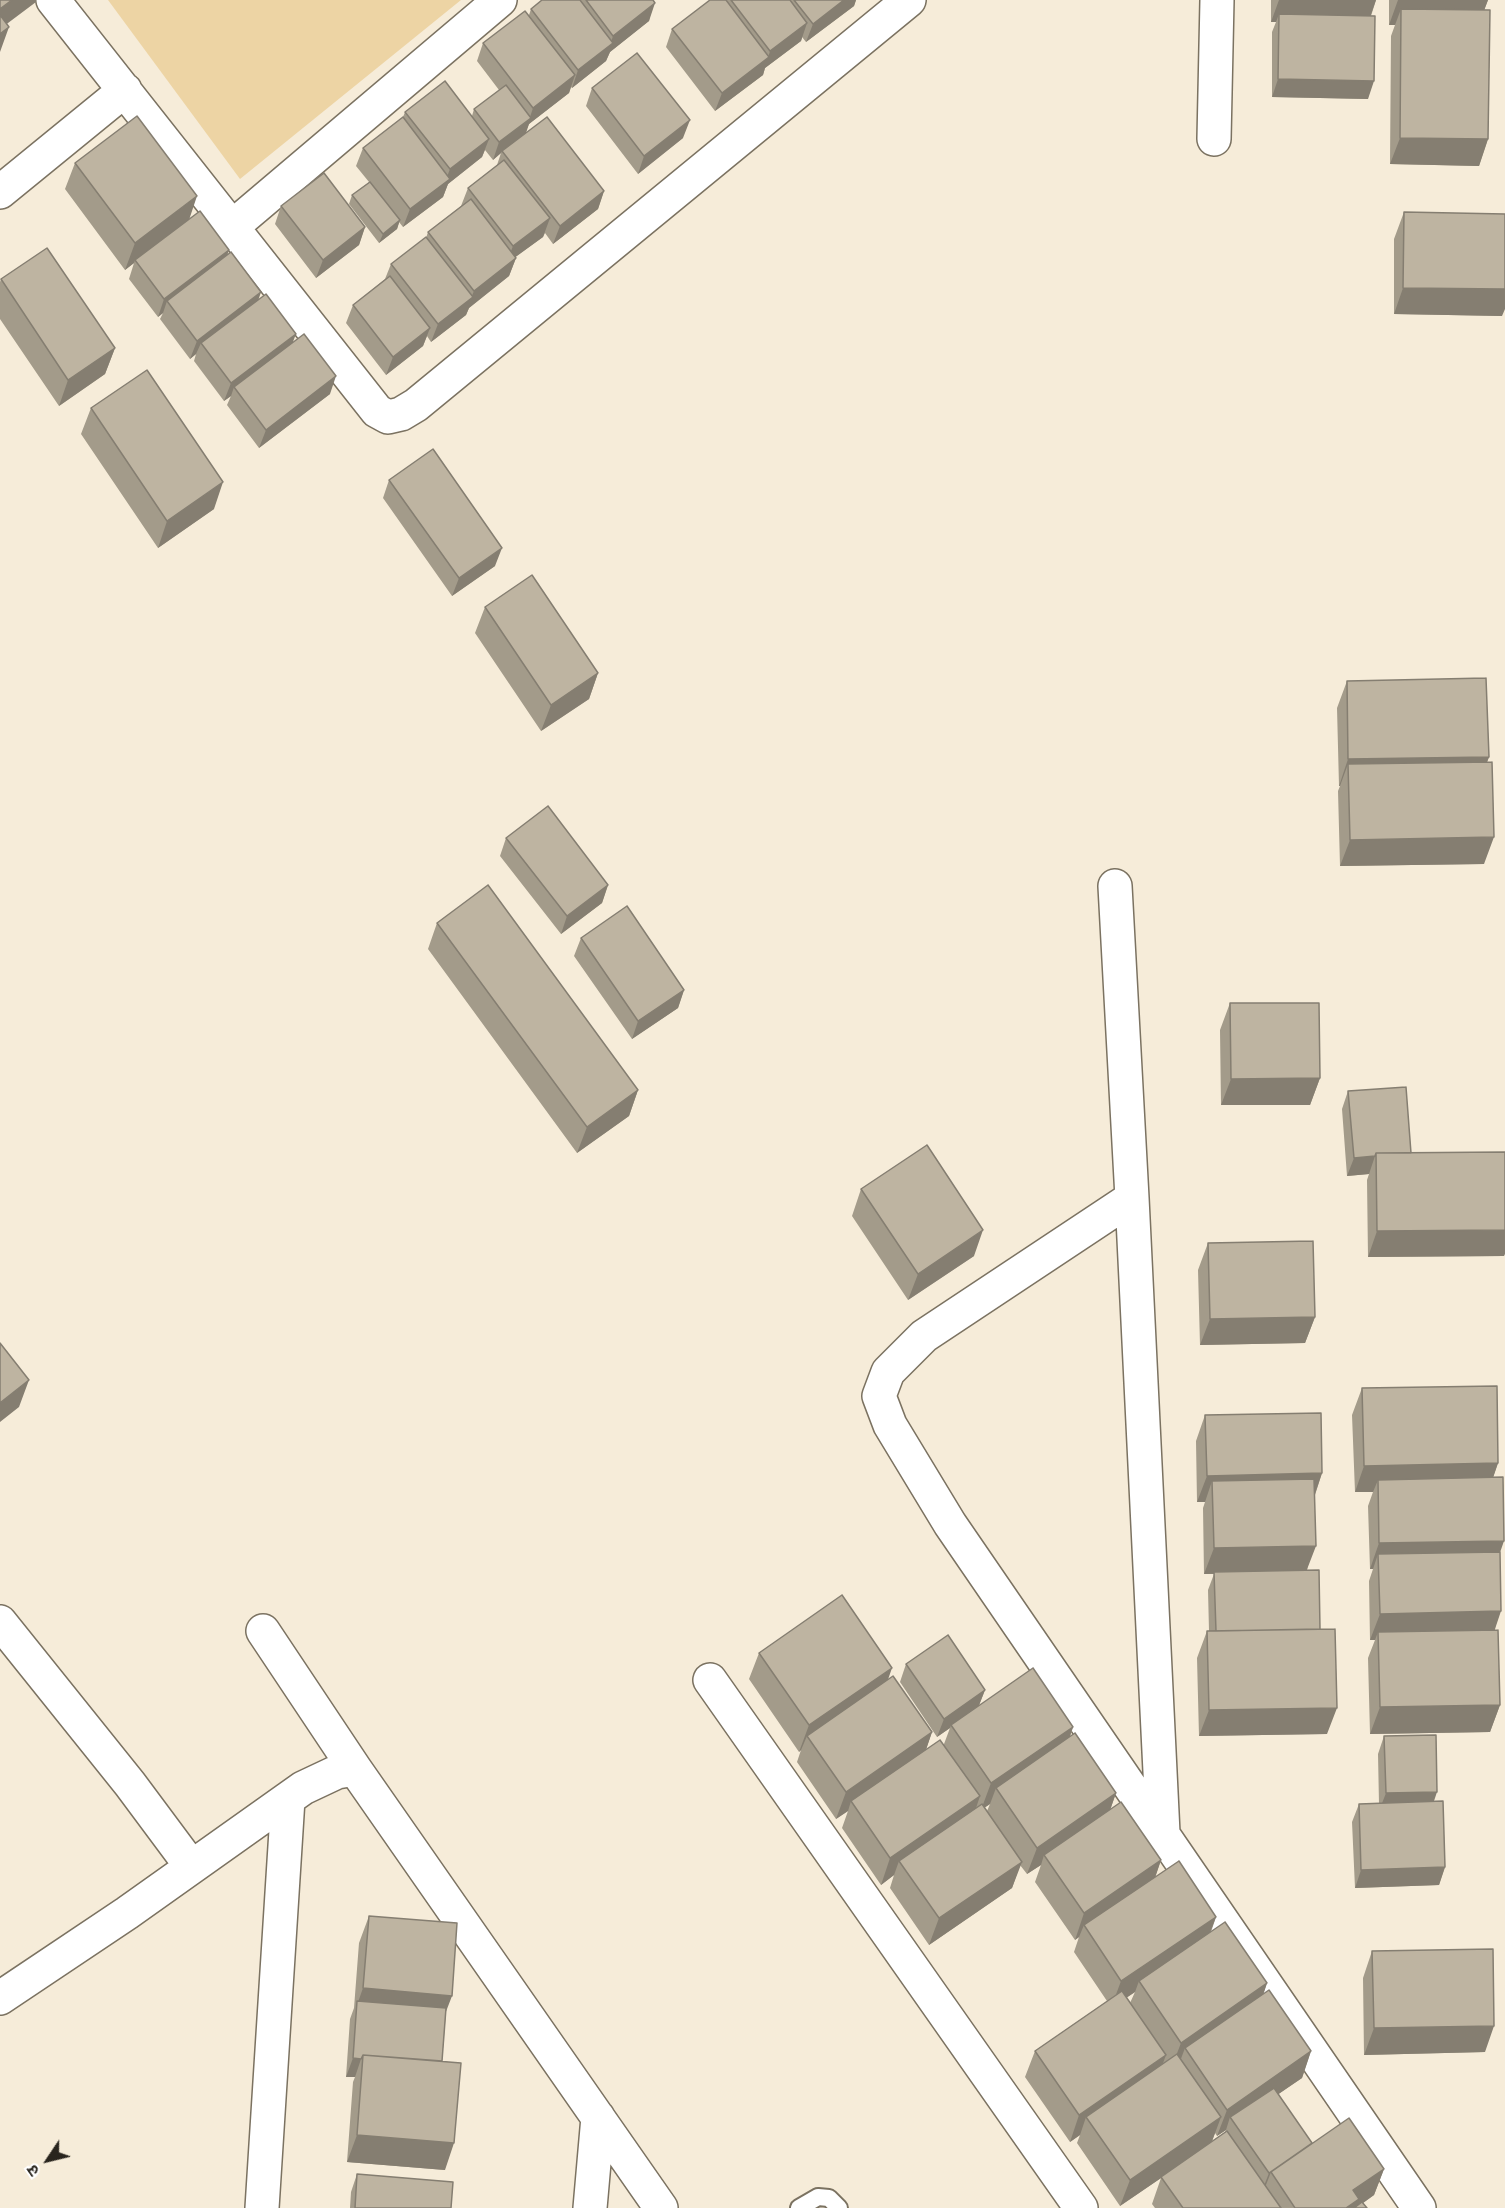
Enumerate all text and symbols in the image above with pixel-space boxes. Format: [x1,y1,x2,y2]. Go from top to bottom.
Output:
north arrow [18,2130,78,2190]
text: उ [22,2161,43,2180]

